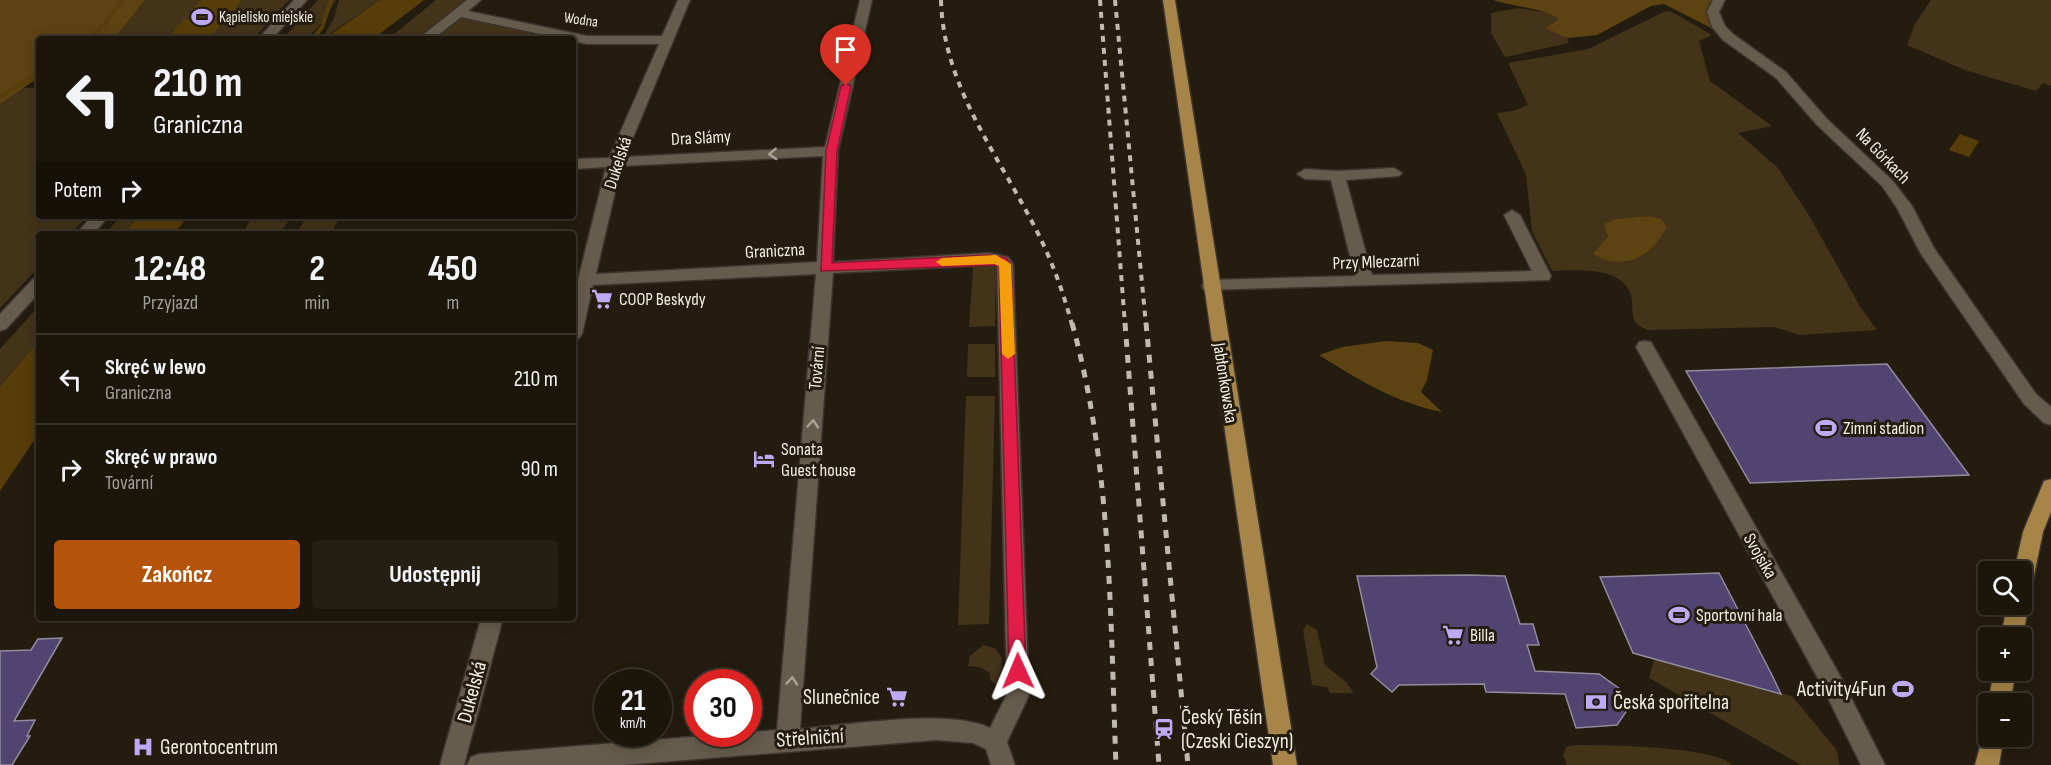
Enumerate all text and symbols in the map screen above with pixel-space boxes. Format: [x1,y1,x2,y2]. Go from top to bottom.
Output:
sports icon: Kąpielisko miejskie [190,5,214,29]
place label: Kąpielisko miejskie [219,8,313,27]
street label: Wodna [563,8,599,32]
pin [820,24,871,86]
icon: arrive [829,33,862,66]
text: 210 m [153,58,242,109]
icon: left [54,60,132,138]
text: Graniczna [153,109,243,141]
street label: Na Górkach [1851,124,1915,188]
street label: Dra Slámy [671,126,732,150]
street label: Dukelská [600,134,636,192]
one-way arrow [768,148,777,161]
icon: right [114,174,147,207]
text: Potem [54,177,102,204]
street label: Graniczna [744,239,806,263]
text: 12:48 [134,248,206,291]
text: 2 [309,248,325,291]
text: 450 [428,248,478,291]
street label: Przy Mleczarni [1332,250,1420,274]
supermarket icon: COOP Beskydy [590,287,614,311]
place label: COOP Beskydy [619,289,706,310]
text: Przyjazd [142,291,198,315]
text: min [305,291,330,315]
text: m [446,291,459,315]
street label: Jabłonkowska [1208,340,1242,425]
street label: Tovární [805,345,829,390]
text: Skręć w lewo [105,354,206,381]
icon: left [54,363,87,396]
text: 210 m [514,366,558,393]
text: Graniczna [105,381,172,405]
sports icon: Zimní stadion [1814,416,1838,440]
place label: Zimní stadion [1843,418,1924,439]
one-way arrow [806,420,819,429]
place label: Sonata Guest house [781,439,856,481]
text: Skręć w prawo [105,444,217,471]
hotel icon: Sonata Guest house [752,447,776,471]
icon: right [54,453,87,486]
text: 90 m [521,456,558,483]
text: Tovární [105,471,153,495]
street label: Svojsíka [1739,530,1781,582]
button: Zakończ [54,540,300,609]
button: Udostępnij [312,540,558,609]
map controls [1978,561,2032,747]
button: search [1978,561,2032,615]
sports icon: Sportovní hala [1667,603,1691,627]
place label: Sportovní hala [1696,605,1783,626]
supermarket icon: Billa [1441,623,1465,647]
place label: Billa [1470,625,1495,646]
button: + [1978,627,2032,681]
position arrow [986,639,1050,703]
street label: Dukelská [452,658,492,726]
speed limit sign: 30 [684,669,762,747]
one-way arrow [786,677,799,686]
place label: Activity4Fun [1796,677,1886,702]
sports icon: Activity4Fun [1891,677,1915,701]
text: 21 [621,683,645,719]
place label: Slunečnice [803,685,880,710]
supermarket icon: Slunečnice [885,685,909,709]
bank icon: Česká spořitelna [1584,690,1608,714]
place label: Česká spořitelna [1613,690,1729,715]
button: − [1978,693,2032,747]
place label: Český Těšín (Czeski Cieszyn) [1181,705,1293,754]
text: km/h [620,714,646,733]
station icon: Český Těšín (Czeski Cieszyn) [1152,717,1176,741]
street label: Střelniční [775,723,845,753]
hospital icon: Gerontocentrum [131,735,155,759]
place label: Gerontocentrum [160,735,278,760]

